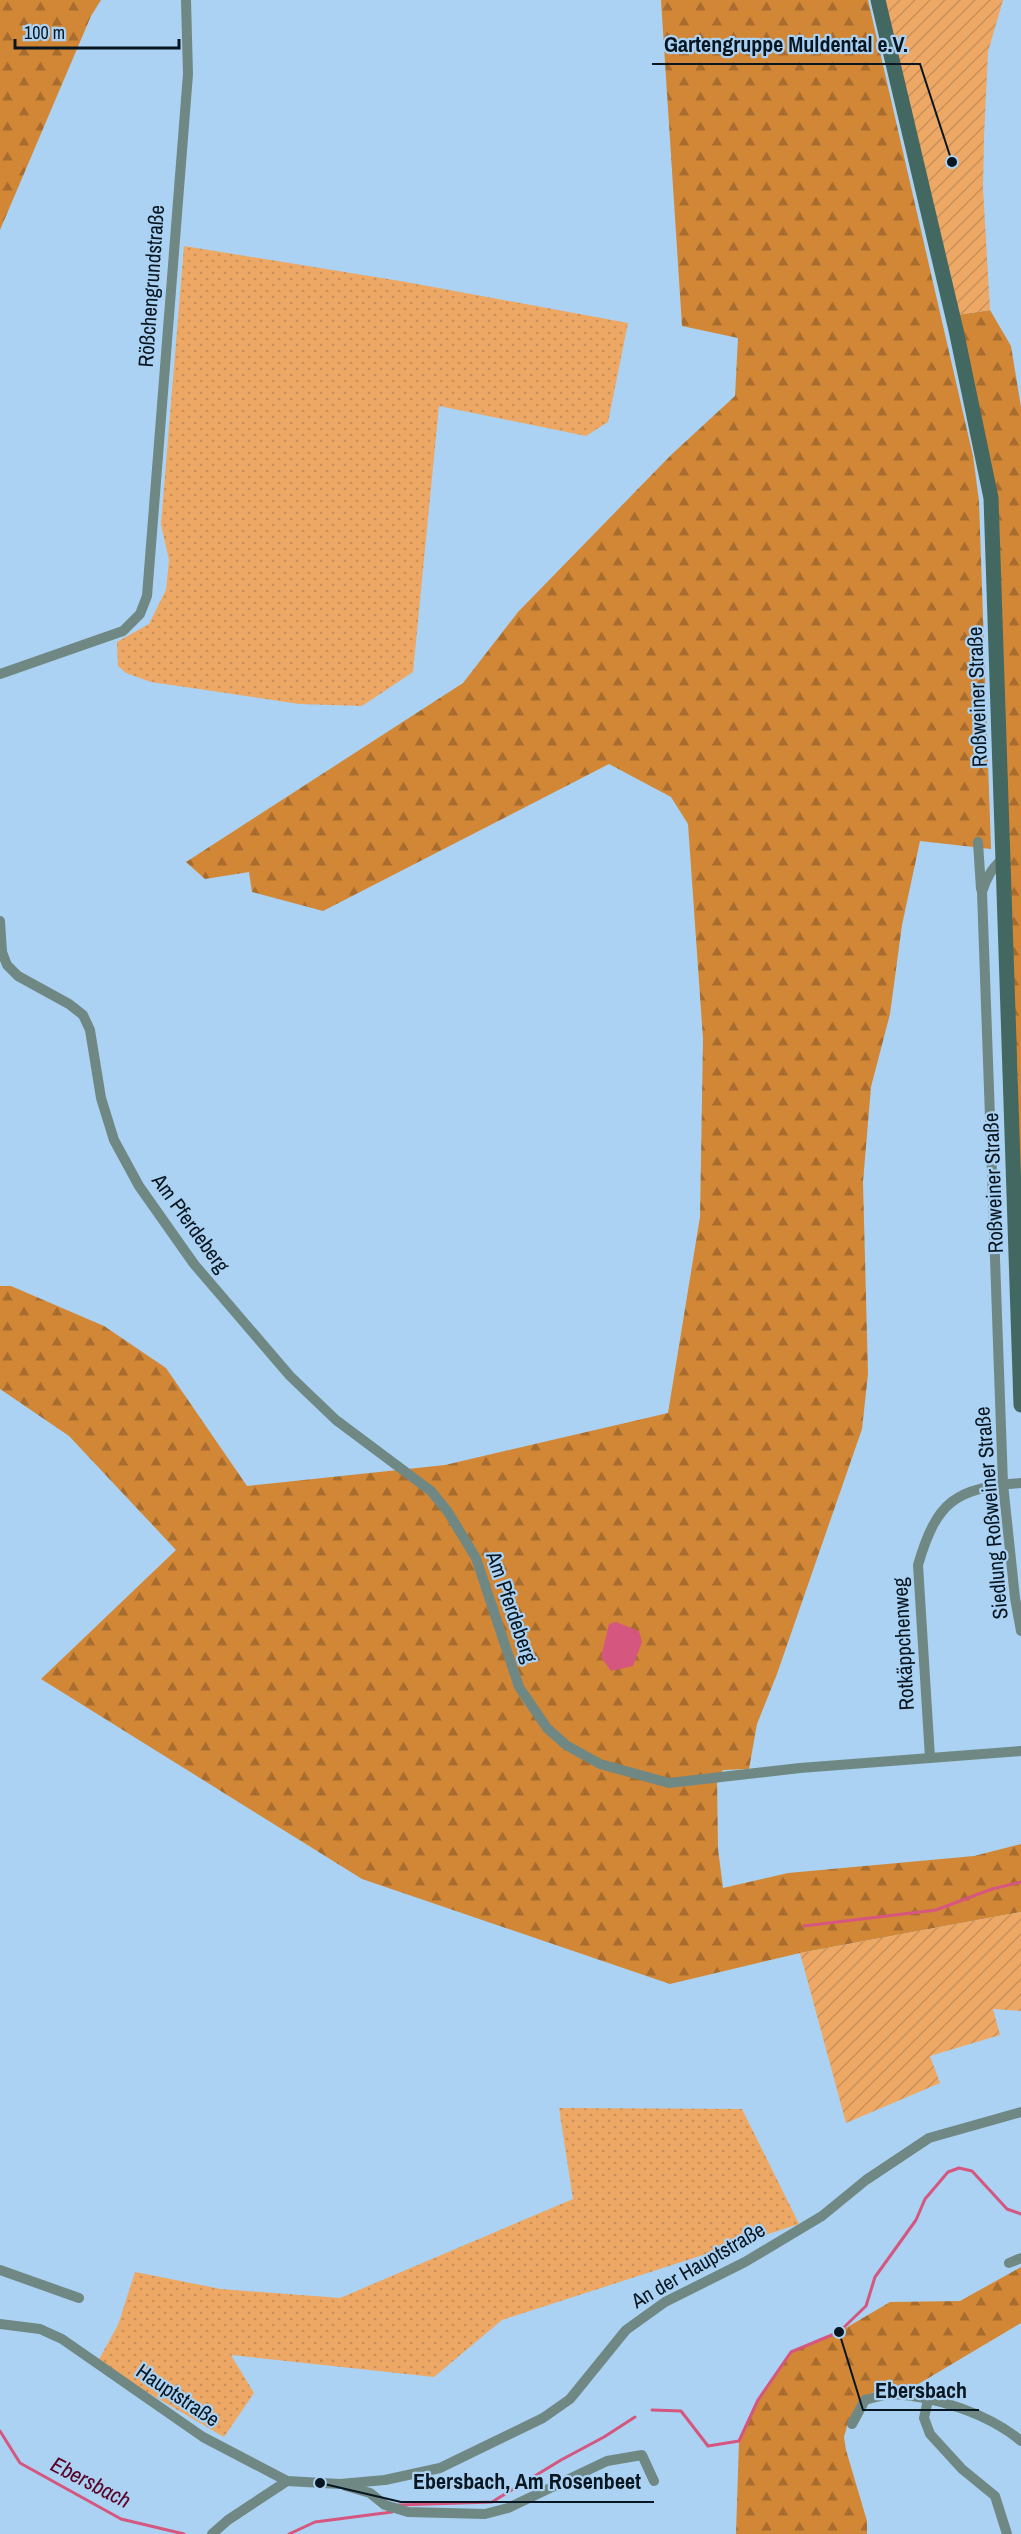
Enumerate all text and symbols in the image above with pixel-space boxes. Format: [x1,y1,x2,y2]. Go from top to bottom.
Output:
scale bar [15,12,178,50]
text: 100 m [24,20,65,45]
callout: Gartengruppe Muldental e.V. [652,24,920,64]
text: Gartengruppe Muldental e.V. [664,29,908,59]
street label: Rößchengrundstraße [131,204,171,368]
street label: Roßweiner Straße [960,626,994,768]
street label: Roßweiner Straße [976,1112,1010,1254]
street label: Am Pferdeberg [145,1167,237,1279]
street label: Siedlung Roßweiner Straße [967,1405,1015,1621]
street label: Am Pferdeberg [479,1547,545,1667]
street label: Rotkäppchenweg [885,1576,921,1711]
street label: An der Hauptstraße [625,2215,770,2316]
street label: Hauptstraße [131,2356,225,2434]
callout: Ebersbach [863,2370,979,2410]
text: Ebersbach [875,2375,967,2405]
water label: Ebersbach [46,2449,136,2515]
callout: Ebersbach, Am Rosenbeet [401,2462,654,2502]
text: Ebersbach, Am Rosenbeet [413,2466,641,2496]

